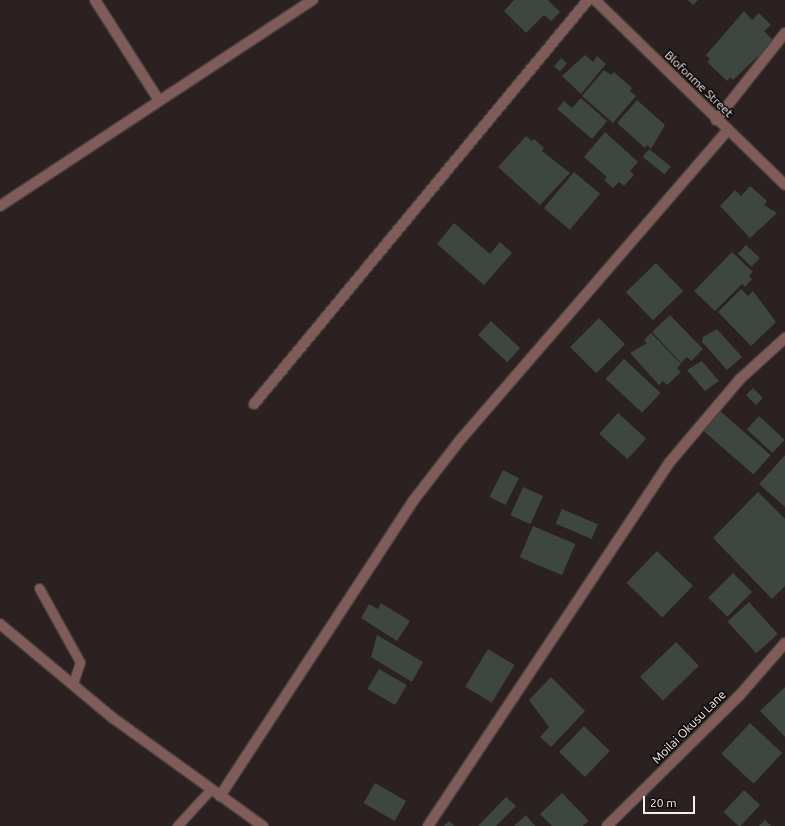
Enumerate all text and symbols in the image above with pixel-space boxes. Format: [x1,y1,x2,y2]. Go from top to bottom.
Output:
street label: Blofonme Street [662,48,736,120]
street label: Moilai Okusu Lane [649,687,729,767]
scale bar [645,788,697,814]
text: 20 m [650,796,677,809]

